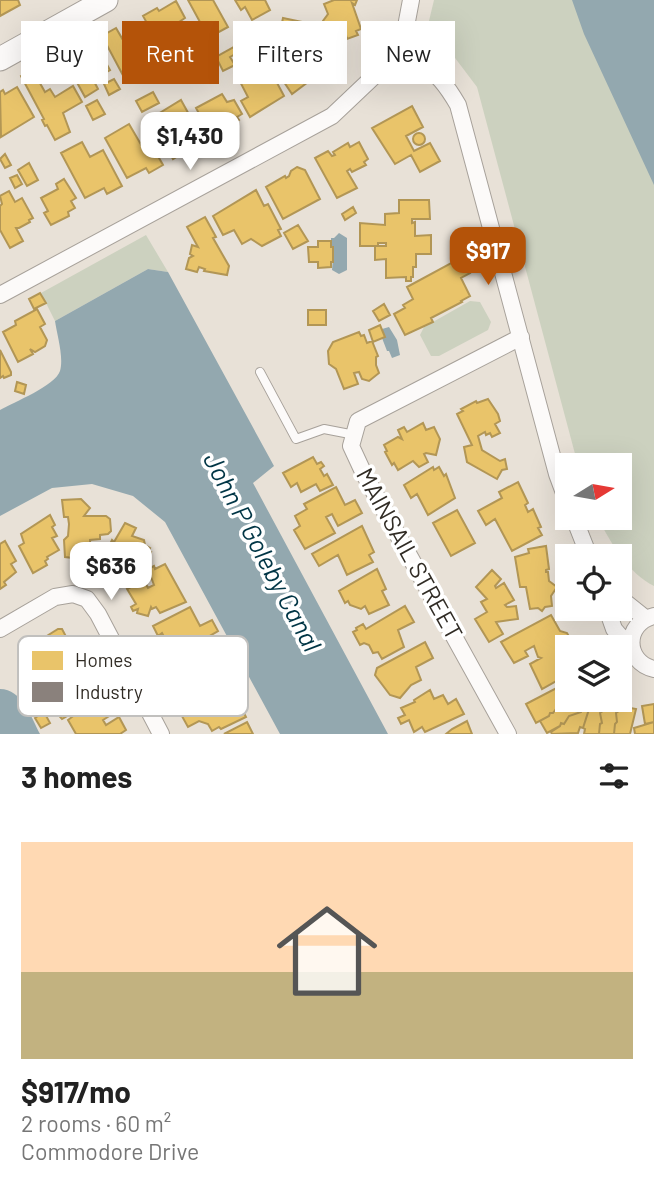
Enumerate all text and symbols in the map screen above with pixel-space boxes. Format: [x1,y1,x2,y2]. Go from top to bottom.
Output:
chip: Buy [21,21,108,84]
chip: Rent [122,21,219,84]
chip: Filters [233,21,347,84]
chip: New [361,21,455,84]
pin: $1,430 [133,113,247,172]
text: $1,430 [157,121,223,149]
pin: $917 [447,228,529,287]
text: $917 [466,236,510,264]
water label: John P Goleby Canal [198,446,329,656]
north arrow [555,453,632,530]
map controls [555,453,632,712]
street label: MAINSAIL STREET [351,462,470,644]
pin: $636 [70,542,152,602]
button: locate [555,544,632,621]
text: $636 [86,551,136,579]
button: layers [555,635,632,712]
legend [18,636,248,716]
text: Homes [75,648,132,671]
text: Industry [75,680,143,703]
icon: filters [595,757,633,795]
text: 3 homes [21,758,132,794]
icon: home [264,888,390,1014]
text: $917/mo [21,1073,131,1109]
text: 2 rooms · 60 m² [21,1109,171,1137]
text: Commodore Drive [21,1137,199,1165]

